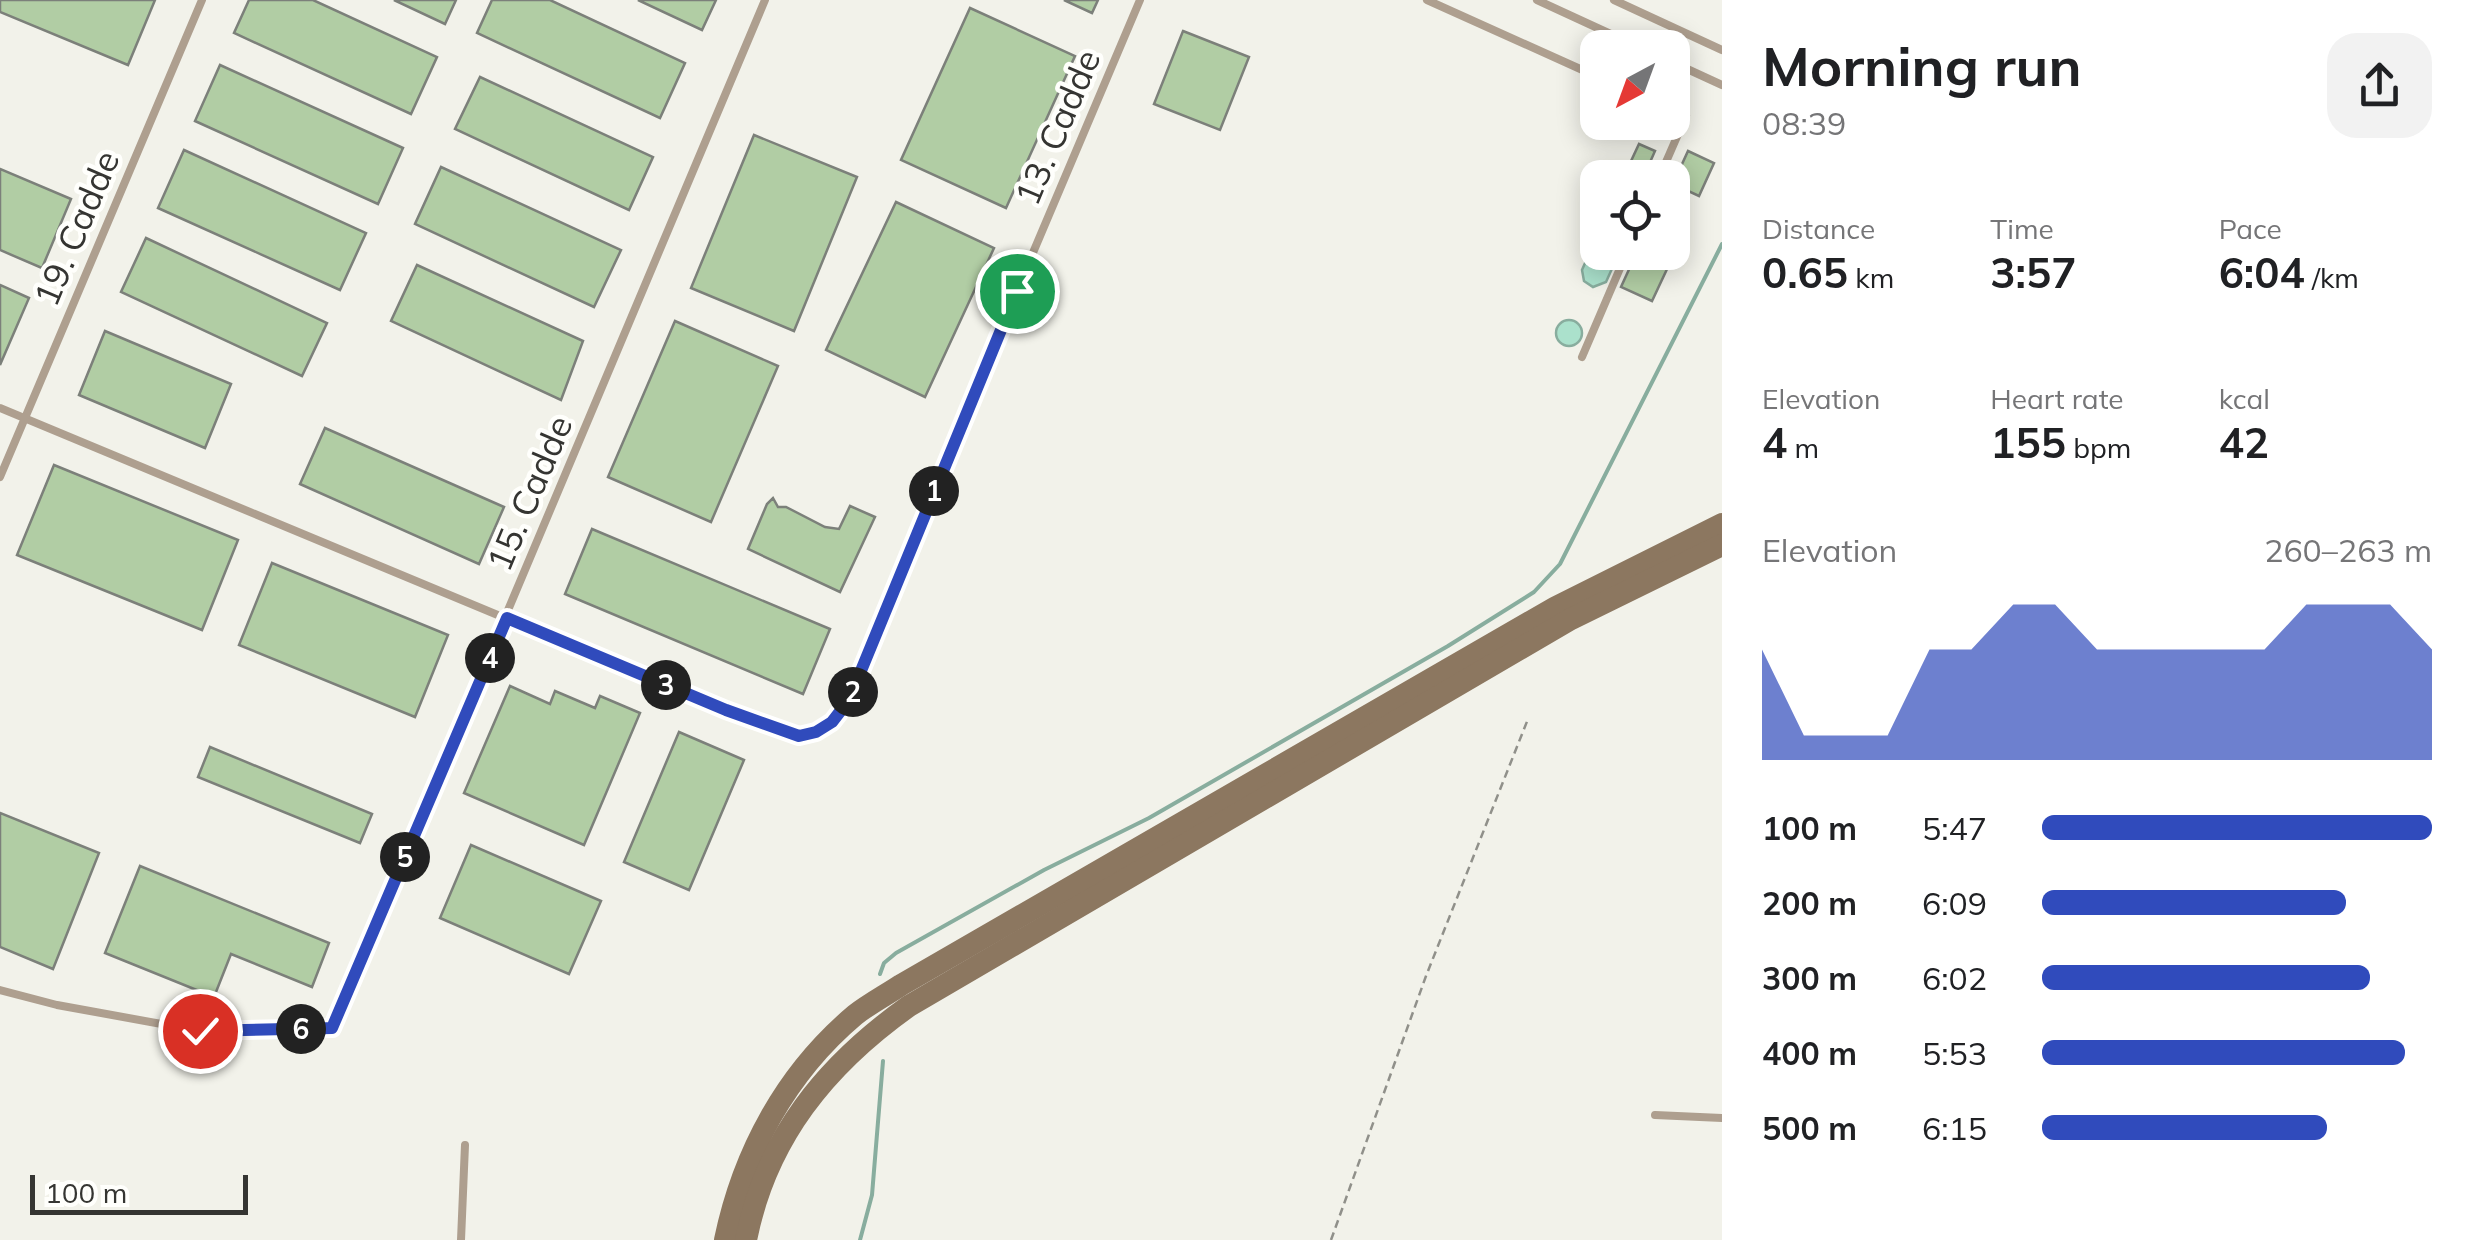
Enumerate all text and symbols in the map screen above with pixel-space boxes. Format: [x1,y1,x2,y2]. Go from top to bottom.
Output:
north arrow [1580,30,1690,140]
map controls [1580,30,1690,270]
text: Morning run [1762,31,2082,100]
button: share [2327,33,2432,138]
street label: 13. Cadde [1005,43,1109,211]
text: 08:39 [1762,103,1846,143]
street label: 19. Cadde [24,144,128,312]
button: locate [1580,160,1690,270]
text: Distance [1762,211,1875,246]
text: Time [1990,211,2054,246]
text: Pace [2219,211,2282,246]
text: 0.65 [1762,246,1848,299]
text: 3:57 [1990,246,2076,299]
text: 6:04 [2219,246,2305,299]
pin [975,249,1060,334]
text: km [1848,260,1894,295]
text: /km [2305,260,2359,295]
icon: arrive [990,264,1045,319]
text: Elevation [1762,381,1880,416]
text: Heart rate [1990,381,2124,416]
text: kcal [2219,381,2270,416]
street label: 15. Cadde [477,409,581,577]
text: 4 [1762,416,1787,469]
text: 155 [1990,416,2066,469]
text: 42 [2219,416,2269,469]
text: m [1787,430,1819,465]
text: bpm [2066,430,2131,465]
pin: 1 [909,466,959,516]
text: 1 [926,473,942,508]
text: Elevation [1762,530,1897,570]
text: 260–263 m [2264,530,2432,570]
pin: 4 [465,633,515,683]
text: 4 [482,640,498,675]
pin: 3 [641,660,691,710]
text: 3 [658,667,674,702]
pin: 2 [828,667,878,717]
text: 2 [845,674,861,709]
text: 100 m [1762,808,1857,848]
text: 5:47 [1922,808,1987,848]
pin: 5 [380,832,430,882]
text: 5 [397,839,413,874]
text: 200 m [1762,883,1857,923]
text: 6:09 [1922,883,1987,923]
text: 300 m [1762,958,1857,998]
text: 6:02 [1922,958,1987,998]
pin [158,989,243,1074]
icon: check [173,1004,228,1059]
pin: 6 [276,1004,326,1054]
text: 6 [293,1011,309,1046]
text: 400 m [1762,1033,1857,1073]
text: 5:53 [1922,1033,1987,1073]
text: 500 m [1762,1108,1857,1148]
text: 6:15 [1922,1108,1987,1148]
scale bar [30,1170,248,1214]
text: 100 m [45,1175,127,1210]

